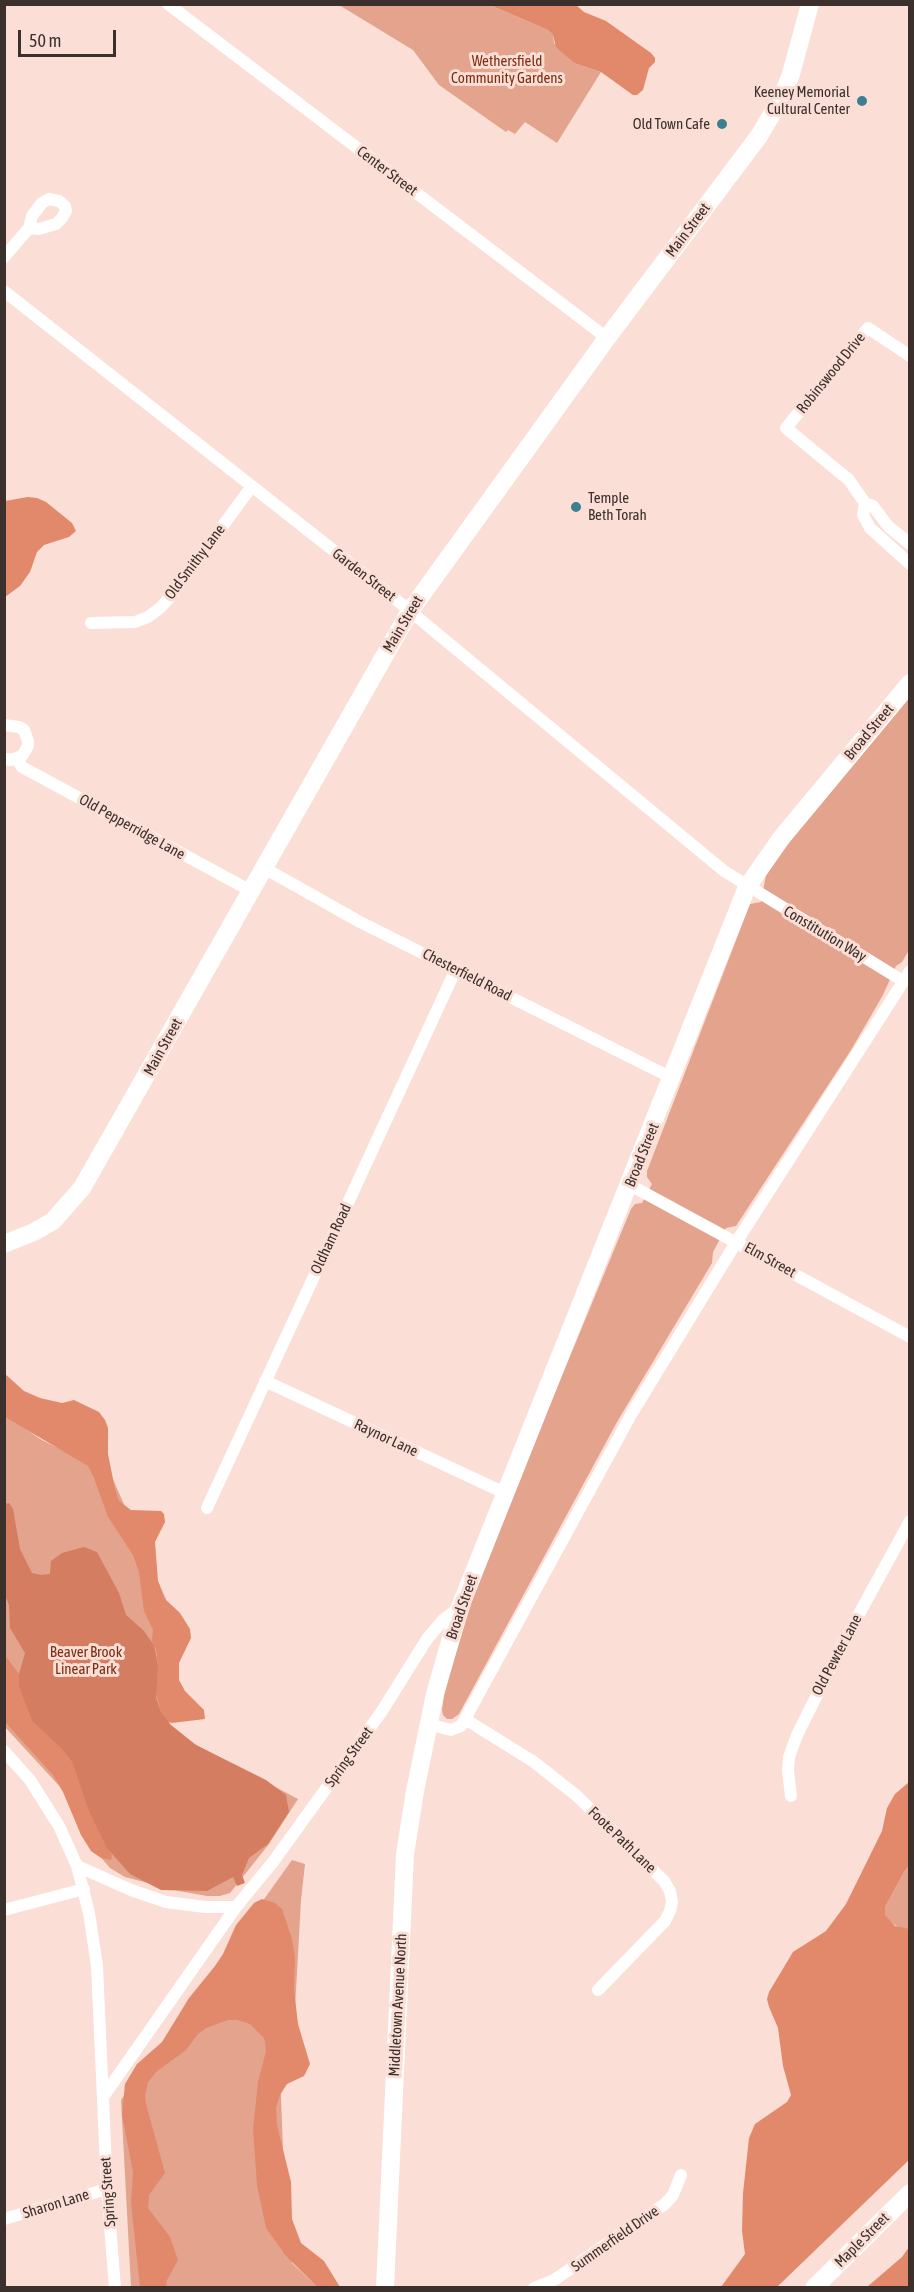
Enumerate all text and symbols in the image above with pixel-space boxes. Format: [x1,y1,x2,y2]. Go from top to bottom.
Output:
scale bar [21,18,118,56]
text: 50 m [29,30,61,51]
park label: Wethersfield Community Gardens [451,52,563,87]
place label: Keeney Memorial Cultural Center [754,83,850,118]
marker: Keeney Memorial Cultural Center [855,94,869,108]
place label: Old Town Cafe [633,115,710,133]
marker: Old Town Cafe [715,117,729,131]
street label: Center Street [353,142,421,200]
street label: Main Street [662,200,714,260]
street label: Robinswood Drive [793,329,869,417]
place label: Temple Beth Torah [588,489,647,524]
marker: Temple Beth Torah [569,500,583,514]
street label: Old Smithy Lane [161,521,229,603]
street label: Garden Street [329,545,399,605]
street label: Main Street [379,592,427,656]
street label: Broad Street [840,700,898,764]
street label: Old Pepperridge Lane [76,791,188,863]
street label: Constitution Way [780,902,870,966]
street label: Chesterfield Road [420,945,514,1005]
street label: Main Street [140,1015,186,1079]
street label: Broad Street [621,1120,663,1190]
street label: Oldham Road [307,1201,355,1277]
street label: Elm Street [741,1239,799,1281]
street label: Raynor Lane [351,1415,421,1461]
street label: Broad Street [442,1572,482,1642]
street label: Old Pewter Lane [808,1612,866,1698]
park label: Beaver Brook Linear Park [50,1643,122,1678]
street label: Spring Street [321,1723,377,1791]
street label: Foote Path Lane [584,1803,660,1877]
street label: Middletown Avenue North [385,1933,411,2077]
street label: Spring Street [97,2156,119,2228]
street label: Sharon Lane [21,2185,91,2223]
street label: Summerfield Drive [568,2202,662,2276]
street label: Maple Street [831,2209,893,2271]

